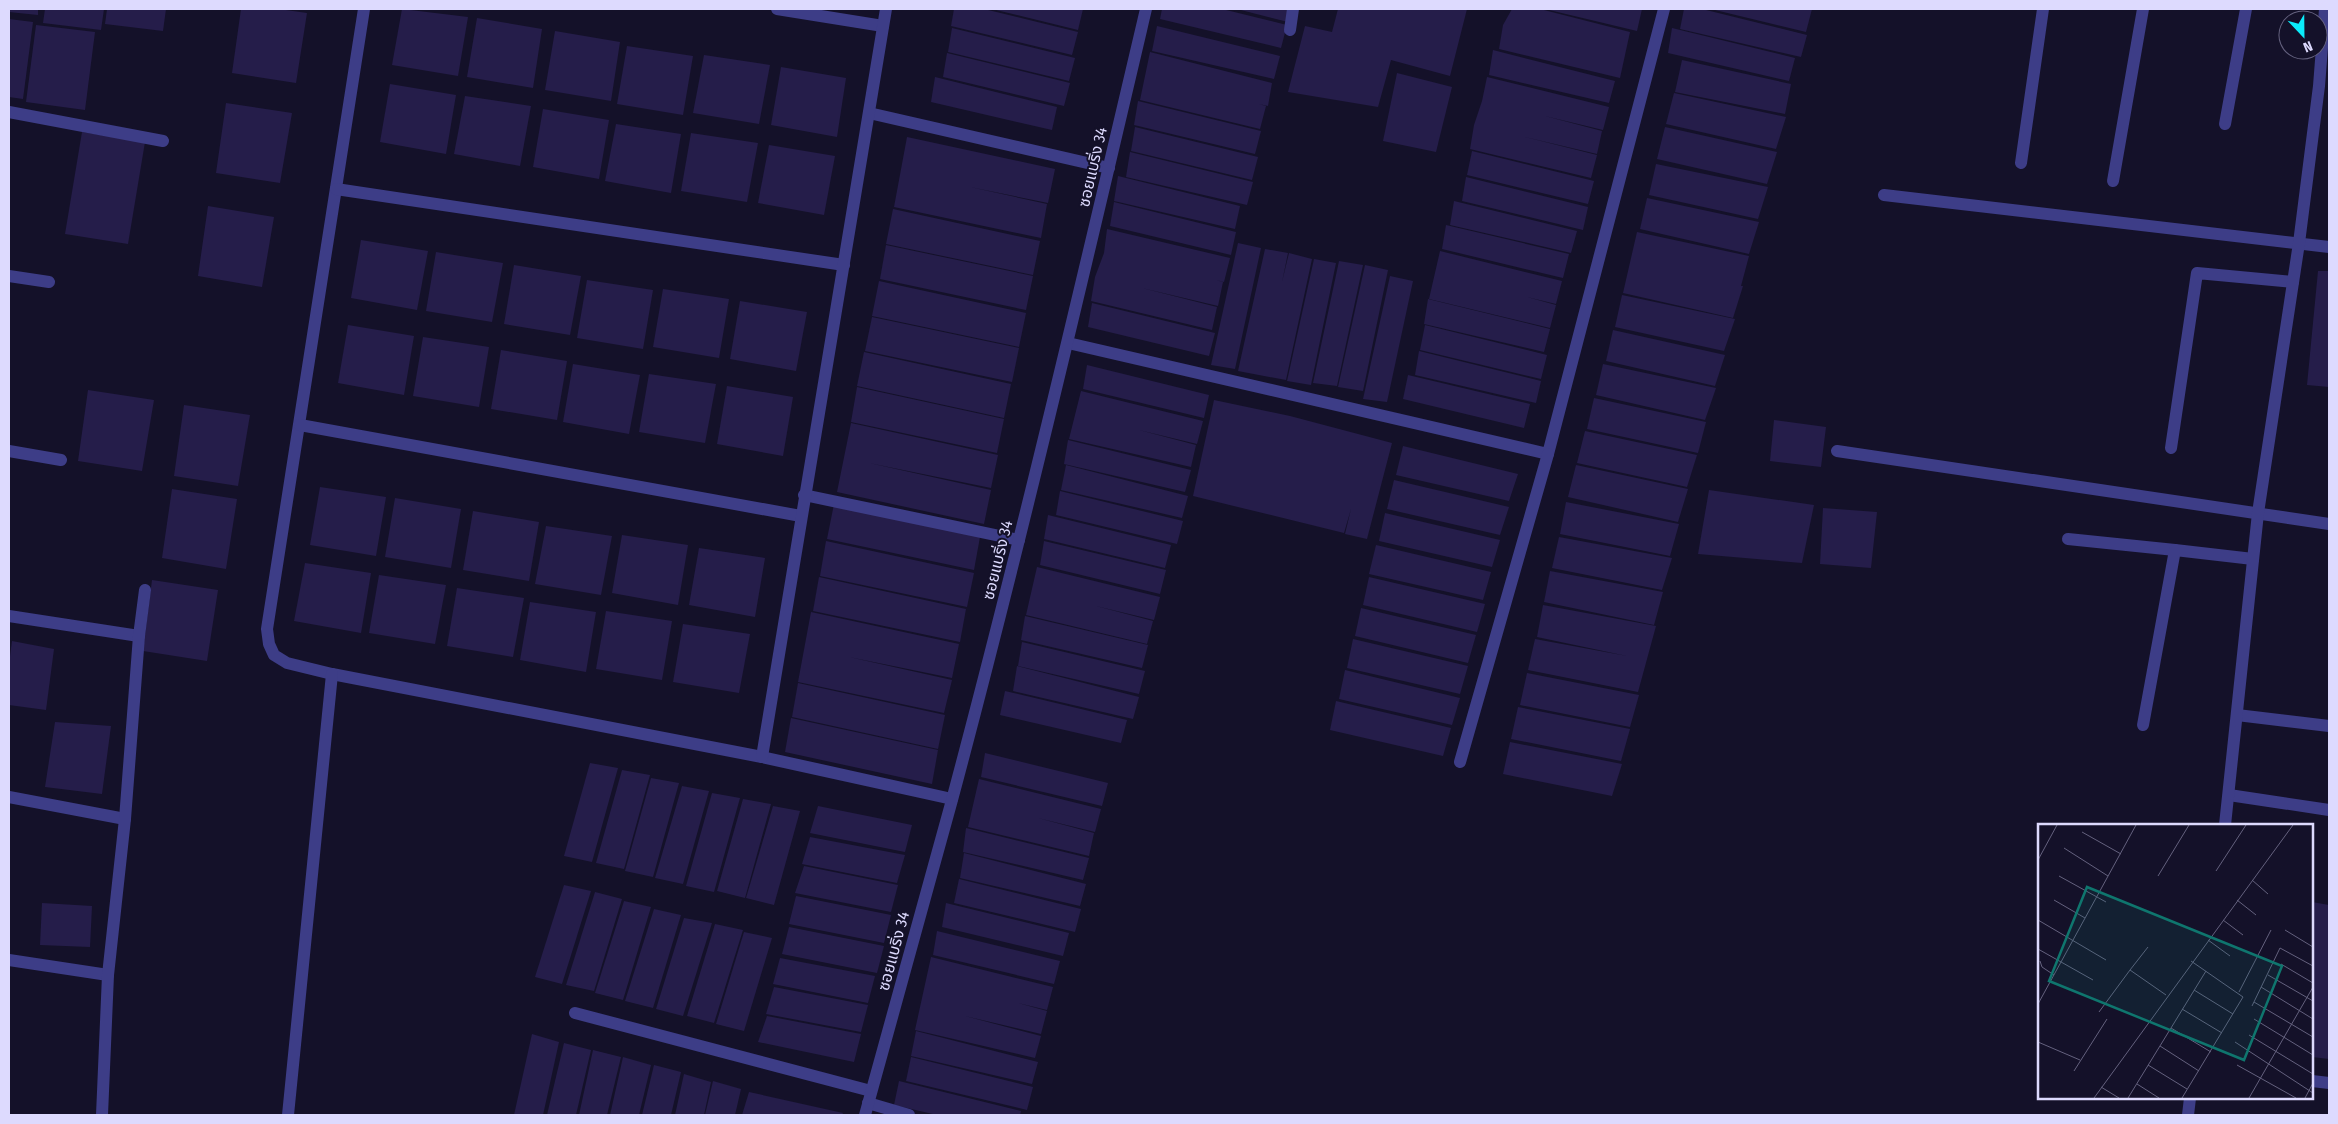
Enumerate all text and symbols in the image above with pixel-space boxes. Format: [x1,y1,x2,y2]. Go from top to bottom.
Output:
north arrow [2278,10,2328,60]
text: N [2301,37,2315,56]
street label: ซอยแบริ่ง 34 [1073,125,1111,209]
street label: ซอยแบริ่ง 34 [977,518,1017,602]
inset map [2038,824,2313,1099]
street label: ซอยแบริ่ง 34 [873,909,913,993]

